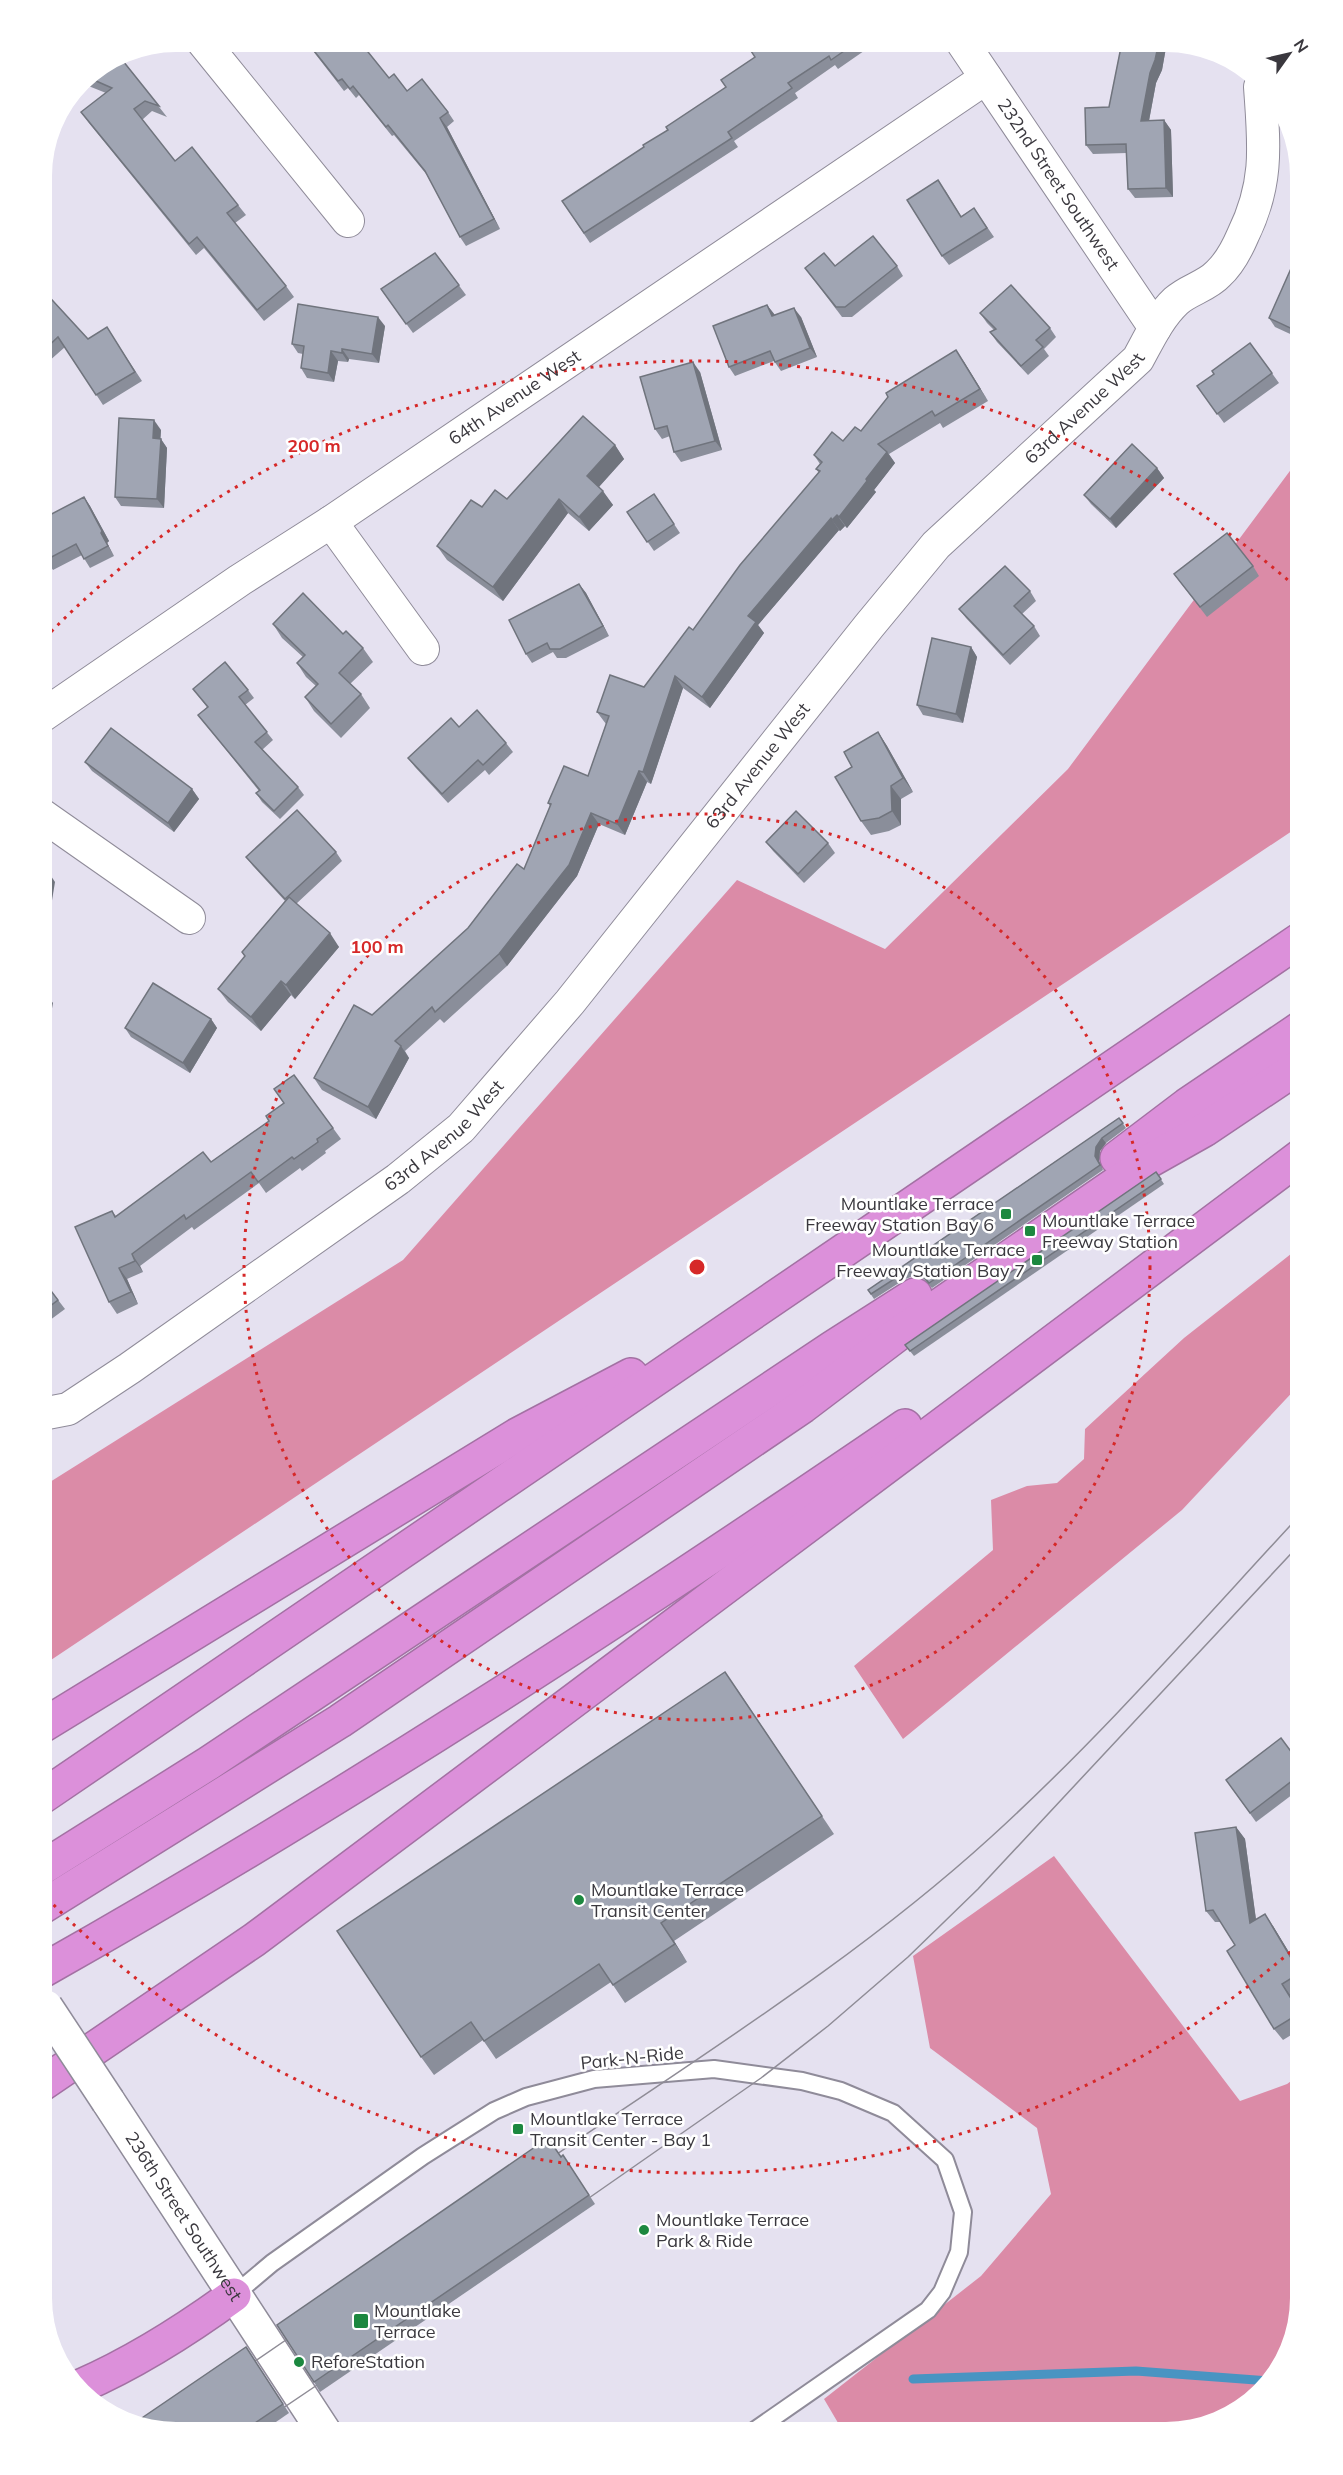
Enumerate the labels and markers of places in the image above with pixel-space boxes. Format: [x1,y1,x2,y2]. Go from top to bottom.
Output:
place label: Mountlake Terrace Freeway Station Bay 6 [805,1192,994,1236]
marker: Mountlake Terrace Freeway Station Bay 6 [999,1207,1013,1221]
place label: Mountlake Terrace Freeway Station [1042,1209,1195,1253]
marker: Mountlake Terrace Freeway Station [1023,1224,1037,1238]
place label: Mountlake Terrace Freeway Station Bay 7 [836,1238,1025,1282]
marker: Mountlake Terrace Freeway Station Bay 7 [1030,1253,1044,1267]
centre of rings [687,1257,707,1277]
place label: Mountlake Terrace Transit Center [591,1878,744,1922]
marker: Mountlake Terrace Transit Center [572,1893,586,1907]
place label: Mountlake Terrace Transit Center - Bay 1 [530,2107,711,2151]
marker: Mountlake Terrace Transit Center - Bay 1 [511,2122,525,2136]
place label: Mountlake Terrace Park & Ride [656,2208,809,2252]
marker: Mountlake Terrace Park & Ride [637,2223,651,2237]
place label: Mountlake Terrace [374,2299,461,2343]
marker: Mountlake Terrace [352,2312,370,2330]
place label: ReforeStation [311,2350,425,2373]
marker: ReforeStation [292,2355,306,2369]

